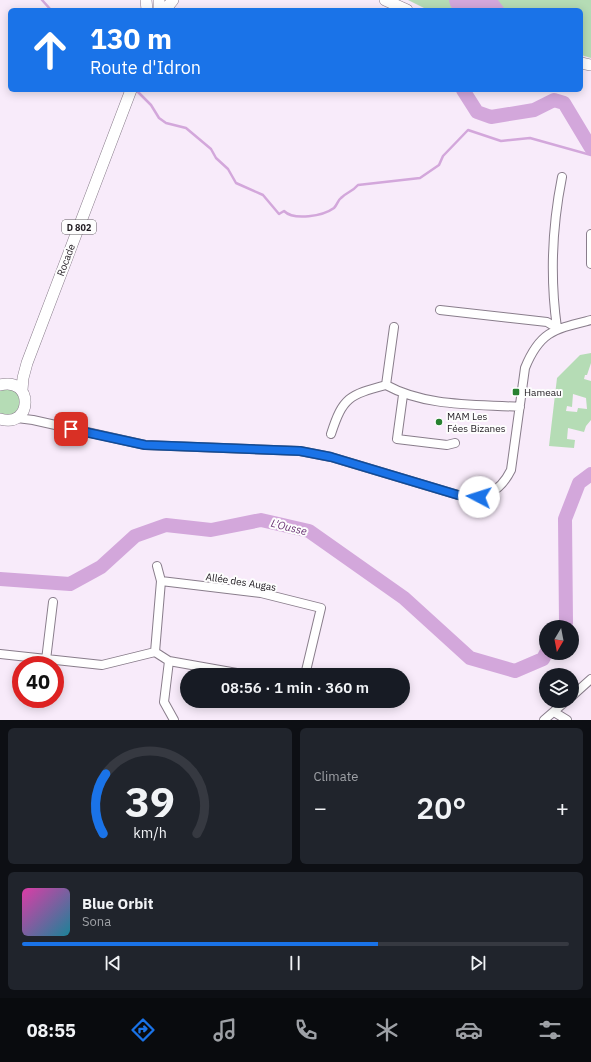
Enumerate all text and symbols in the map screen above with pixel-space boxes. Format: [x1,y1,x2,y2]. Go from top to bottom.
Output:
text: 130 m [90,20,172,57]
icon: ahead [24,24,76,76]
text: Route d'Idron [90,56,201,79]
road number: D 802 [62,220,96,234]
street label: Rocade [54,242,78,278]
place label: Hameau [524,386,562,399]
marker: Hameau [511,387,521,397]
place label: MAM Les Fées Bizanes [447,410,506,435]
pin [54,412,88,446]
marker: MAM Les Fées Bizanes [434,417,444,427]
icon: arrive [60,418,82,440]
position arrow [458,476,500,518]
water label: L'Ousse [270,516,309,538]
street label: Allée des Augas [205,570,277,594]
north arrow [539,620,579,660]
map controls [539,620,579,708]
speed limit sign: 40 [12,656,64,708]
button: layers [539,668,579,708]
text: 08:56 · 1 min · 360 m [221,678,369,697]
text: Climate [314,768,358,785]
text: 39 [125,774,175,828]
text: 20° [416,788,466,827]
text: − [314,793,327,822]
text: + [556,793,569,822]
text: km/h [133,823,167,842]
text: Blue Orbit [82,894,153,913]
text: Sona [82,913,111,930]
icon: previous [102,952,124,974]
icon: pause [284,952,306,974]
icon: next [467,952,489,974]
icon: directions [129,1016,157,1044]
icon: music [211,1016,239,1044]
icon: phone [292,1016,320,1044]
icon: climate [373,1016,401,1044]
icon: car [455,1016,483,1044]
icon: filters [536,1016,564,1044]
text: 08:55 [27,1019,76,1042]

